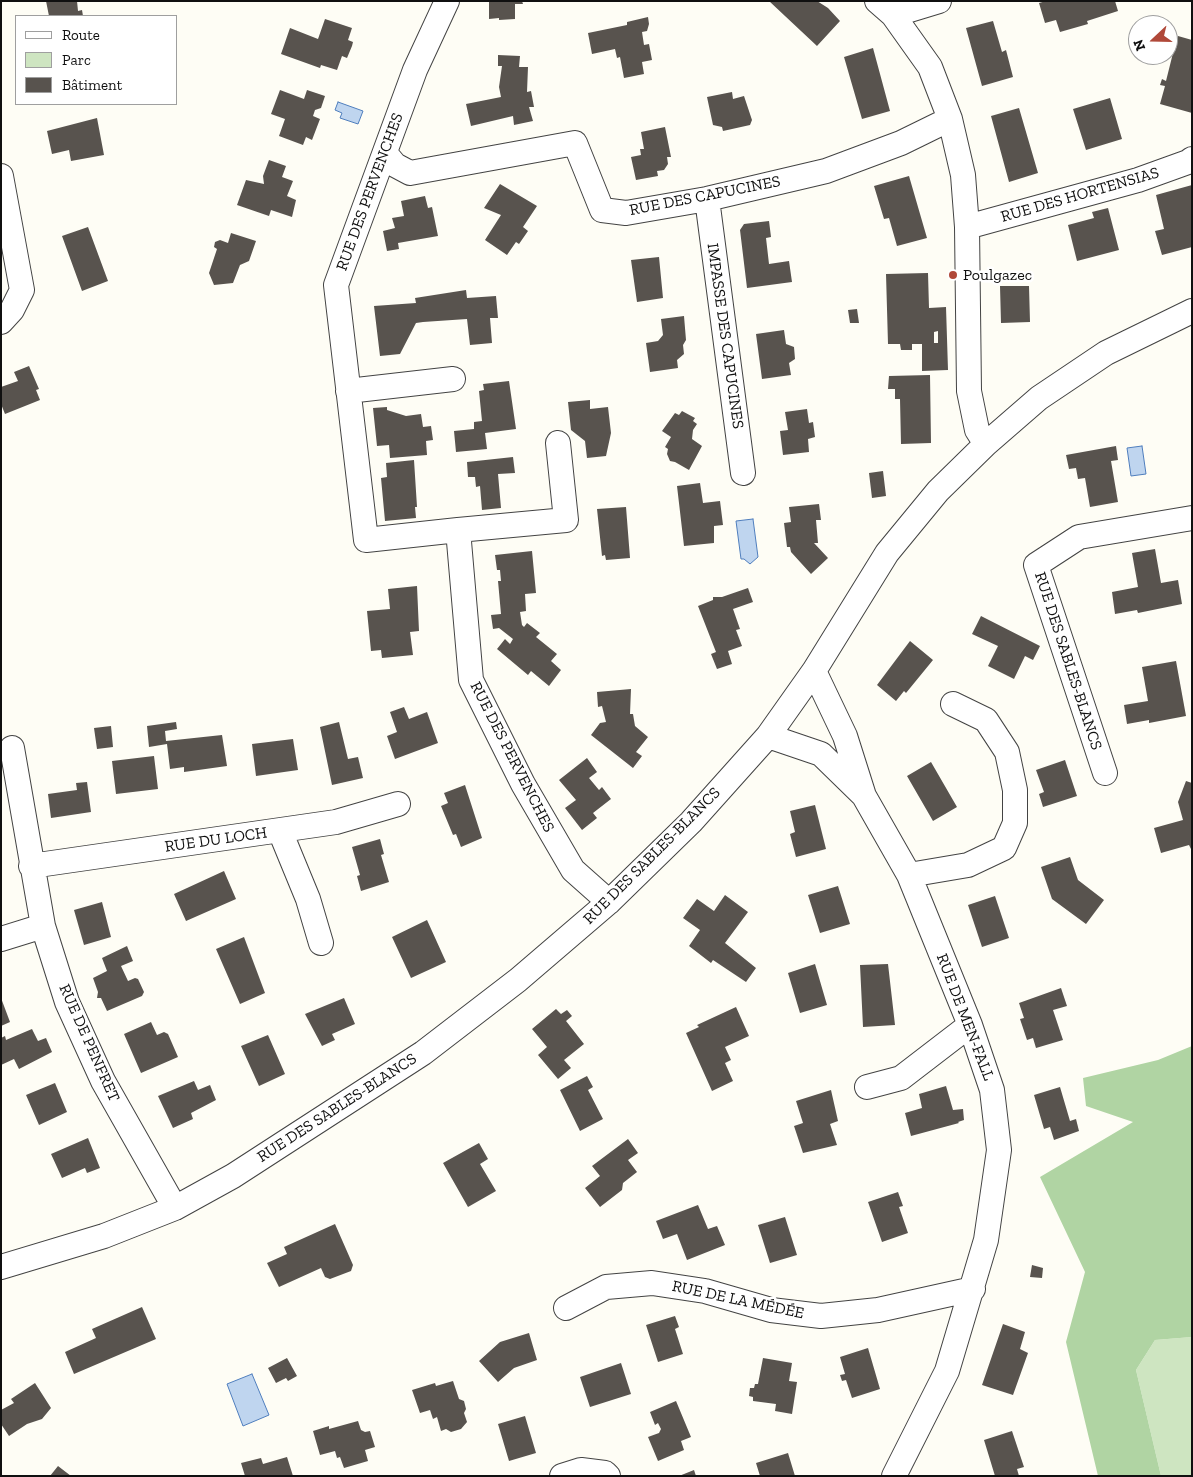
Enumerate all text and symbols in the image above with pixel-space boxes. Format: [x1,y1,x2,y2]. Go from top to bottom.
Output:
legend [15,15,178,105]
north arrow [1128,15,1178,65]
text: Route [62,26,100,44]
text: N [1130,37,1149,53]
text: Parc [62,51,91,69]
text: Bâtiment [62,76,122,94]
street label: RUE DES PERVENCHES [332,110,408,274]
street label: RUE DES HORTENSIAS [999,163,1161,227]
street label: RUE DES CAPUCINES [628,172,782,220]
street label: IMPASSE DES CAPUCINES [702,242,748,430]
place label: Poulgazec [963,265,1032,285]
marker: Poulgazec [947,269,959,281]
street label: RUE DES SABLES-BLANCS [1030,570,1106,752]
street label: RUE DES PERVENCHES [466,678,558,836]
street label: RUE DES SABLES-BLANCS [579,783,725,929]
street label: RUE DU LOCH [164,823,268,857]
street label: RUE DE MEN-FALL [932,951,998,1083]
street label: RUE DE PENFRET [54,981,124,1105]
street label: RUE DES SABLES-BLANCS [254,1049,420,1167]
street label: RUE DE LA MÉDÉE [670,1277,806,1323]

